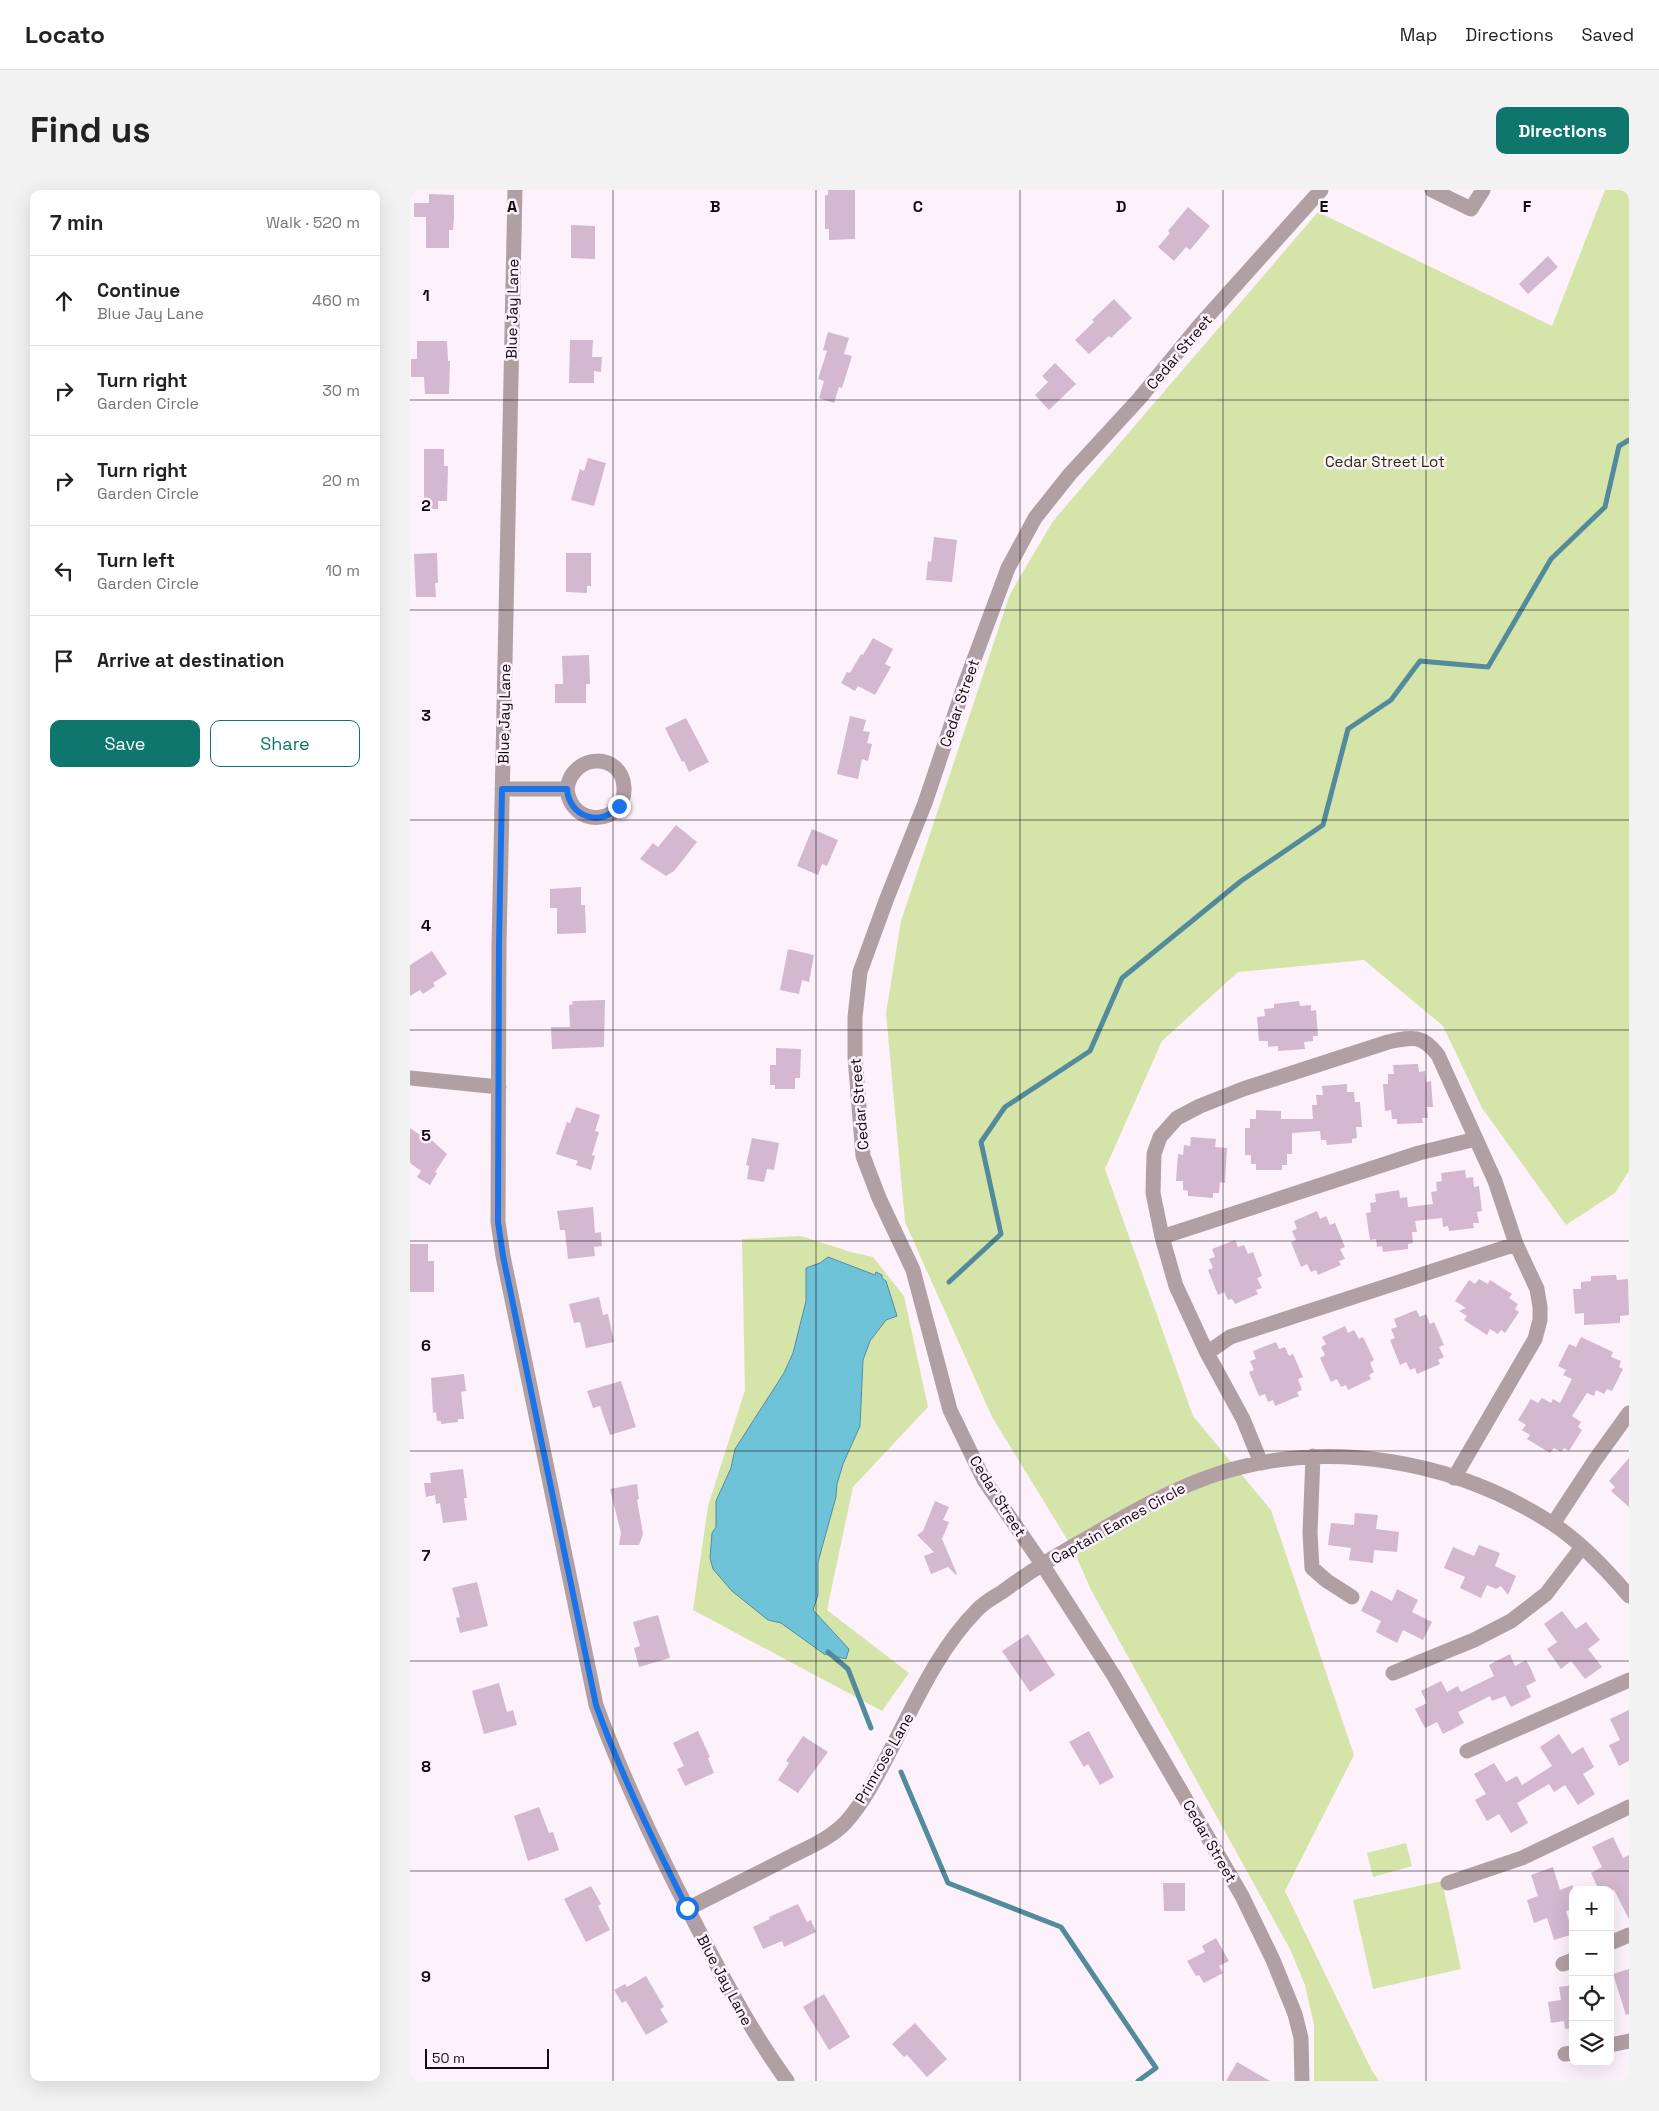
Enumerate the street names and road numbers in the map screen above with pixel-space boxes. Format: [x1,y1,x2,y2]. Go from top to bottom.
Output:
street label: Blue Jay Lane [502,259,522,359]
street label: Cedar Street [1142,311,1216,393]
street label: Cedar Street [935,656,983,750]
street label: Blue Jay Lane [494,664,514,764]
street label: Cedar Street [846,1057,872,1151]
street label: Cedar Street [966,1452,1031,1540]
street label: Captain Eames Circle [1048,1478,1189,1568]
street label: Primrose Lane [850,1709,918,1807]
street label: Cedar Street [1179,1796,1241,1886]
street label: Blue Jay Lane [693,1931,757,2029]

